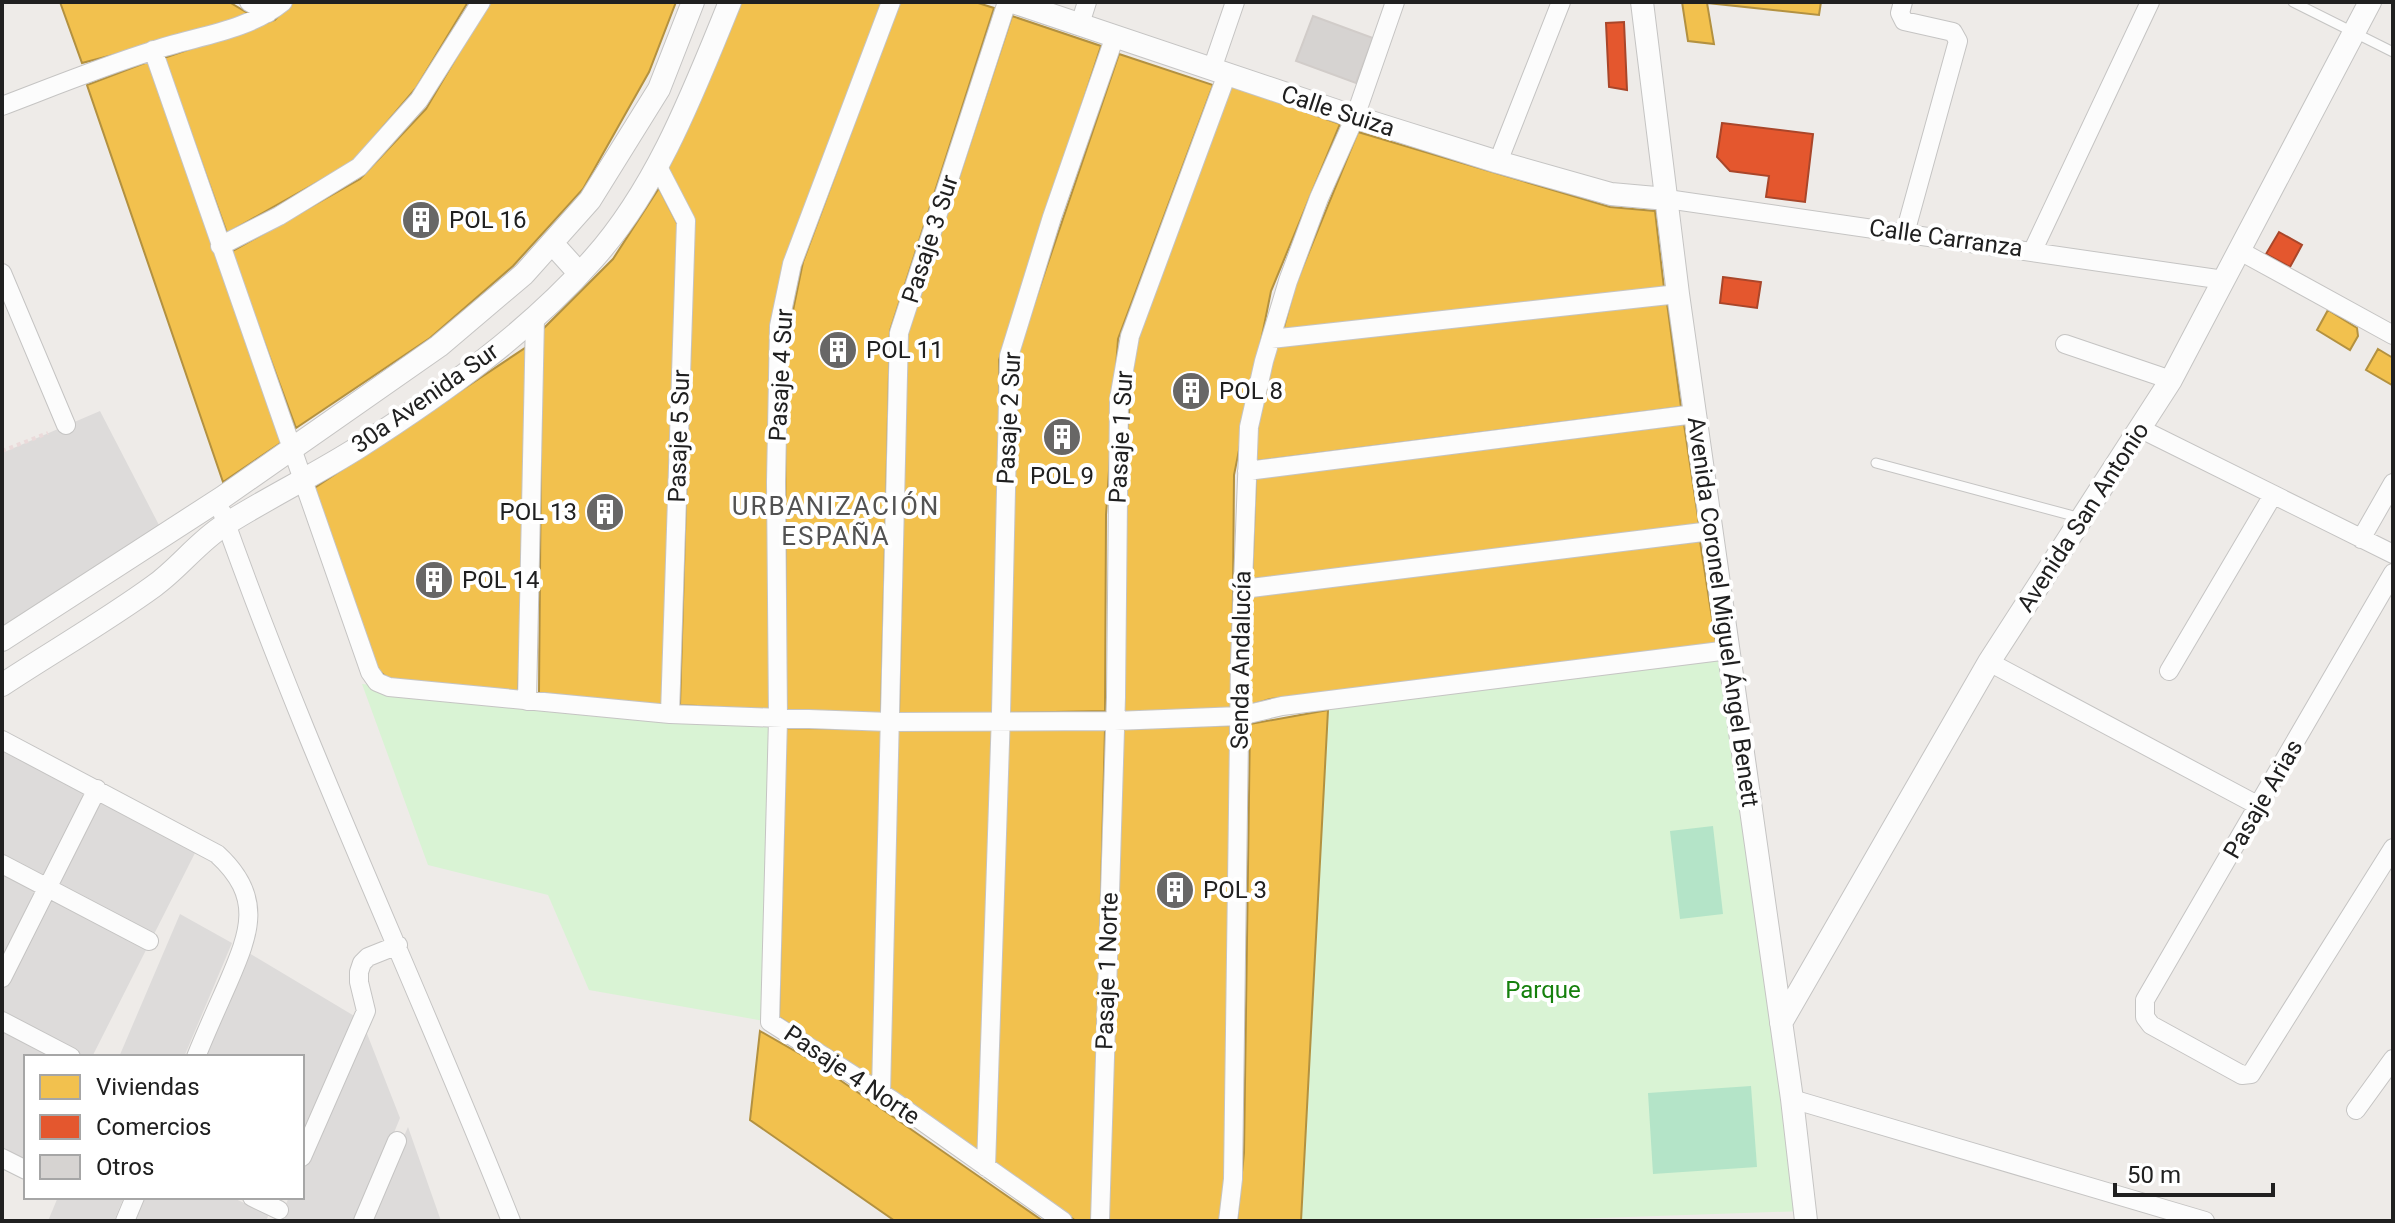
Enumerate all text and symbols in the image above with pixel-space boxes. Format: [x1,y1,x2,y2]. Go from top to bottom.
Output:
street label: Calle Suiza [1278,80,1398,142]
street label: Pasaje 3 Sur [896,171,964,307]
building icon: POL 16 [400,199,442,241]
place label: POL 16 [449,206,527,234]
street label: Calle Carranza [1867,213,2025,263]
street label: Pasaje 4 Sur [764,308,798,442]
building icon: POL 11 [817,329,859,371]
place label: POL 11 [866,336,944,364]
street label: 30a Avenida Sur [346,337,504,459]
street label: Pasaje 2 Sur [992,351,1026,485]
street label: Pasaje 5 Sur [663,369,695,503]
street label: Pasaje 1 Sur [1104,370,1138,504]
building icon: POL 8 [1170,370,1212,412]
place label: POL 8 [1219,377,1283,405]
street label: Avenida Coronel Miguel Ángel Benett [1682,415,1764,809]
building icon: POL 9 [1041,416,1083,458]
street label: Avenida San Antonio [2011,417,2155,617]
place label: POL 9 [1030,462,1094,490]
building icon: POL 13 [584,491,626,533]
district label: URBANIZACIÓN ESPAÑA [732,491,940,551]
place label: POL 13 [499,498,577,526]
building icon: POL 14 [413,559,455,601]
place label: POL 14 [462,566,540,594]
street label: Senda Andalucía [1225,570,1257,750]
street label: Pasaje Arias [2218,734,2308,864]
building icon: POL 3 [1154,869,1196,911]
place label: POL 3 [1203,876,1267,904]
street label: Pasaje 1 Norte [1090,892,1124,1050]
park label: Parque [1505,976,1581,1004]
street label: Pasaje 4 Norte [779,1019,925,1131]
legend [24,1055,304,1199]
text: Viviendas [96,1073,200,1101]
text: Comercios [96,1113,211,1141]
scale bar [2115,1147,2273,1197]
text: Otros [96,1153,154,1181]
text: 50 m [2127,1161,2181,1189]

